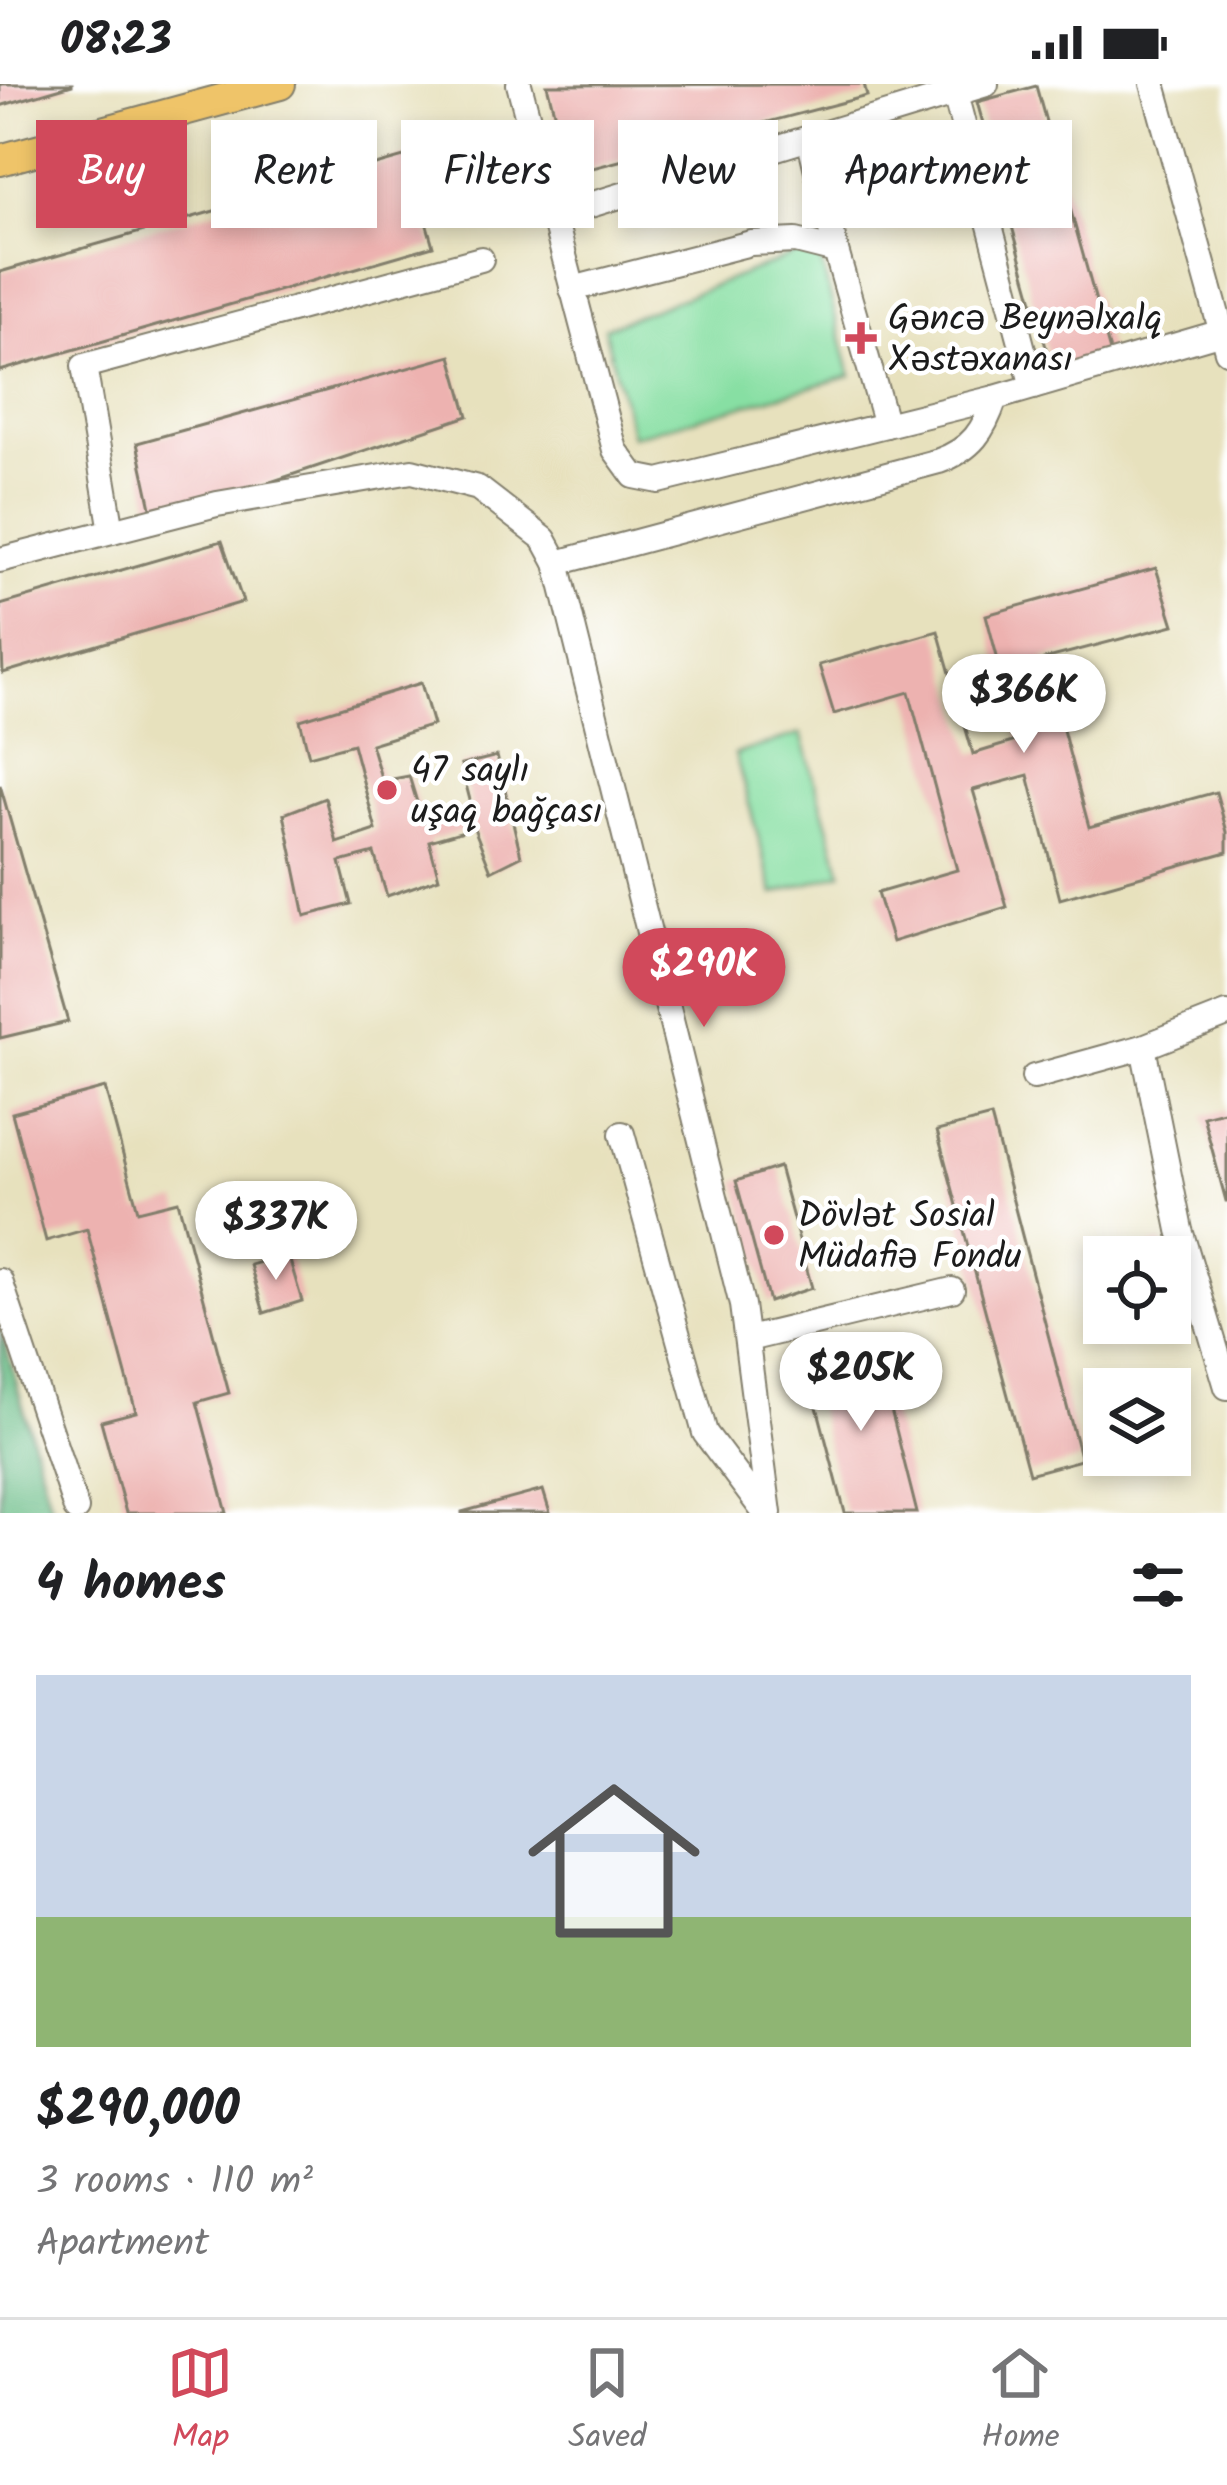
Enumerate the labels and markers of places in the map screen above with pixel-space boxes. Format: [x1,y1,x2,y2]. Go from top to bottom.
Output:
place label: Gəncə Beynəlxalq Xəstəxanası [888,292,1162,390]
marker: Gəncə Beynəlxalq Xəstəxanası [845,322,877,354]
pin: $366K [940,654,1108,756]
place label: 47 saylı uşaq bağçası [411,744,602,842]
marker: 47 saylı uşaq bağçası [374,777,400,803]
pin: $290K [620,928,788,1030]
pin: $337K [192,1181,360,1283]
place label: Dövlət Sosial Müdafiə Fondu [798,1189,1022,1287]
marker: Dövlət Sosial Müdafiə Fondu [761,1222,787,1248]
pin: $205K [777,1332,945,1434]

